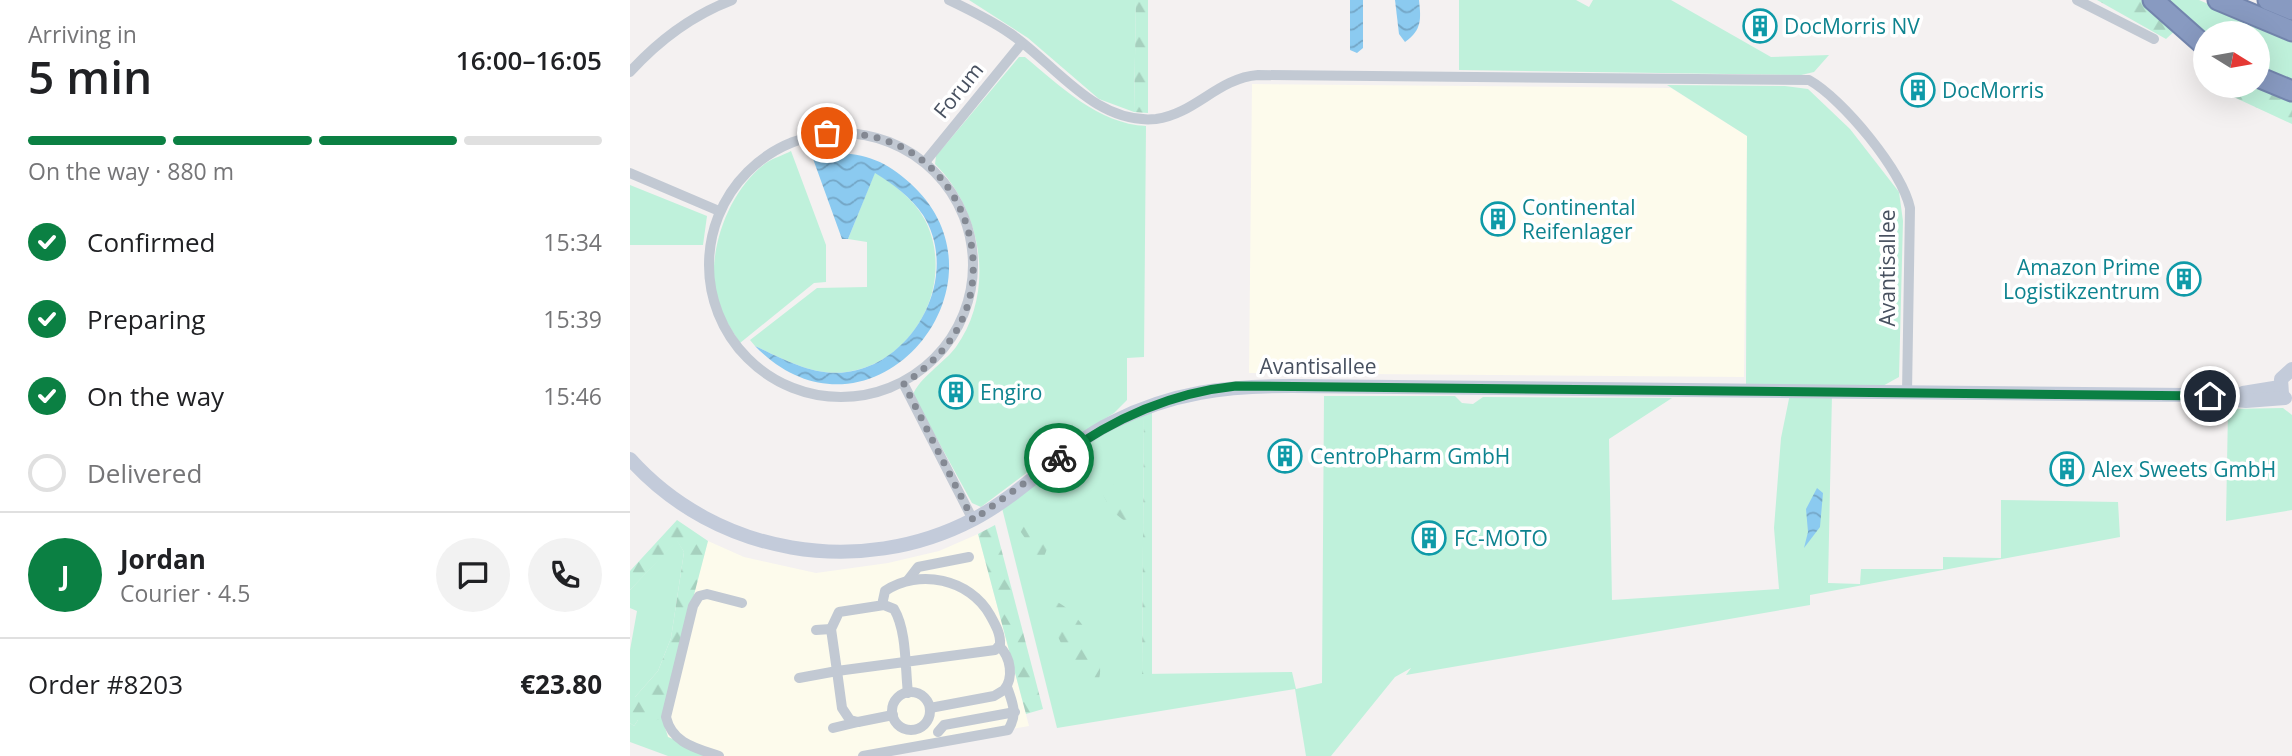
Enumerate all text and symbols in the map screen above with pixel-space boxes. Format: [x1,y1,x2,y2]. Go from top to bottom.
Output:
building icon: DocMorris NV [1741,7,1779,45]
place label: DocMorris NV [1784,12,1920,40]
text: Arriving in [28,18,137,50]
north arrow [2193,21,2270,98]
map controls [2193,21,2270,98]
text: 16:00–16:05 [456,42,602,78]
text: 5 min [28,45,152,107]
street label: Forum [927,56,989,124]
building icon: DocMorris [1899,71,1937,109]
place label: DocMorris [1942,76,2044,104]
pin [797,103,857,163]
icon: bag [808,114,846,152]
text: On the way · 880 m [28,155,234,187]
place label: Continental Reifenlager [1522,193,1636,245]
building icon: Continental Reifenlager [1479,200,1517,238]
street label: Avantisallee [1873,210,1901,326]
icon: check [28,223,66,261]
text: Confirmed [87,224,215,260]
text: 15:34 [543,226,602,258]
place label: Amazon Prime Logistikzentrum [2003,253,2160,305]
building icon: Amazon Prime Logistikzentrum [2165,260,2203,298]
icon: check [28,300,66,338]
text: Preparing [87,301,205,337]
text: 15:39 [543,303,602,335]
street label: Avantisallee [1260,352,1376,380]
pin [2180,366,2240,426]
building icon: Engiro [937,373,975,411]
icon: check [28,377,66,415]
icon: home [2191,377,2229,415]
text: On the way [87,378,224,414]
place label: Engiro [980,378,1042,406]
text: 15:46 [543,380,602,412]
courier [1024,423,1094,493]
building icon: CentroPharm GmbH [1266,437,1304,475]
icon: bike [1040,439,1078,477]
place label: CentroPharm GmbH [1310,442,1510,470]
building icon: Alex Sweets GmbH [2048,450,2086,488]
text: Delivered [87,455,202,491]
place label: Alex Sweets GmbH [2092,455,2276,483]
building icon: FC-MOTO [1410,519,1448,557]
place label: FC-MOTO [1454,524,1548,552]
button: chat [436,538,510,612]
button: phone [528,538,602,612]
text: Jordan [120,541,206,577]
text: J [61,557,69,593]
text: Courier · 4.5 [120,577,250,609]
text: Order #8203 [28,666,183,702]
text: €23.80 [520,666,602,702]

